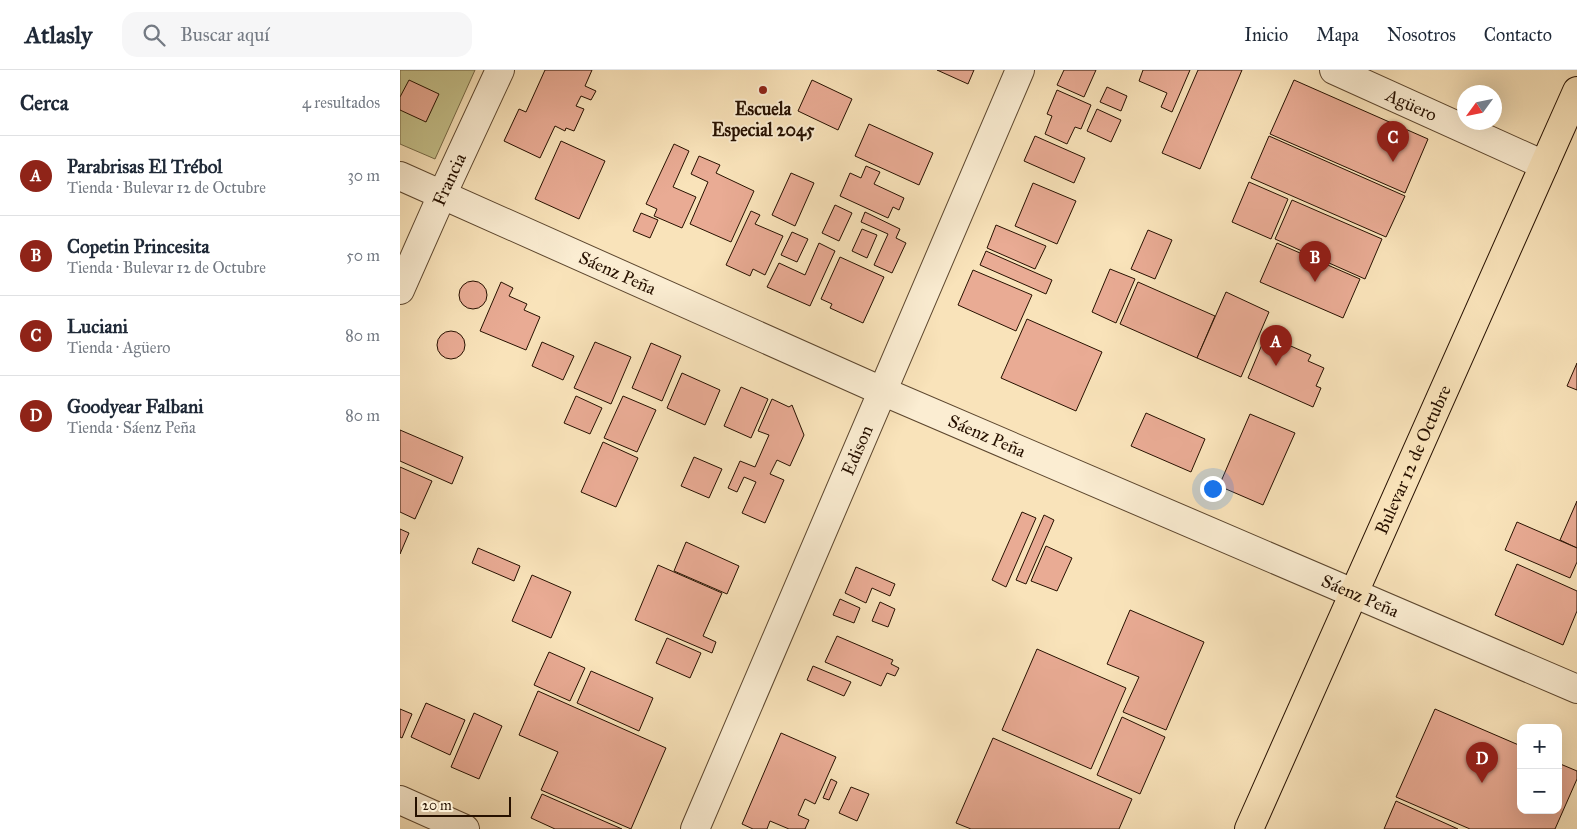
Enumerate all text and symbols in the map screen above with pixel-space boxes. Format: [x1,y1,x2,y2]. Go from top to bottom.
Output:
search box [122,12,472,57]
text: Atlasly [25,20,92,50]
icon: search [140,21,168,49]
text: Buscar aquí [180,23,270,46]
text: Inicio [1244,24,1288,46]
text: Mapa [1316,24,1359,46]
text: Nosotros [1387,24,1456,46]
text: Contacto [1484,24,1552,46]
marker: Escuela Especial 2045 [757,84,769,96]
street label: Agüero [1382,84,1440,126]
north arrow [1457,85,1502,130]
text: Cerca [20,90,69,116]
text: 4 resultados [302,93,380,112]
place label: Escuela Especial 2045 [712,98,815,142]
pin: C [1377,121,1409,162]
street label: Francia [428,149,471,209]
text: Parabrisas El Trébol [67,155,223,178]
text: A [31,166,41,185]
text: 30 m [347,166,380,185]
text: Tienda · Bulevar 12 de Octubre [67,178,266,197]
text: Copetin Princesita [67,235,210,258]
pin: B [1299,241,1331,282]
text: B [31,246,41,265]
text: 50 m [346,246,380,265]
street label: Sáenz Peña [575,246,660,300]
text: Tienda · Bulevar 12 de Octubre [67,258,266,277]
text: Luciani [67,315,128,338]
pin: A [1260,325,1292,366]
text: C [31,326,41,345]
text: 80 m [345,326,380,345]
text: Tienda · Agüero [67,338,170,357]
street label: Bulevar 12 de Octubre [1370,382,1456,538]
text: Goodyear Falbani [67,395,203,418]
text: D [30,406,42,425]
text: 80 m [345,406,380,425]
street label: Sáenz Peña [945,410,1029,462]
text: Tienda · Sáenz Peña [67,418,196,437]
street label: Edison [837,422,878,479]
your location [1200,476,1226,502]
street label: Sáenz Peña [1318,570,1403,622]
map controls [1517,724,1562,814]
button: + [1517,724,1562,769]
pin: D [1466,742,1498,783]
button: − [1517,769,1562,814]
scale bar [415,794,511,817]
text: 20 m [422,797,452,814]

